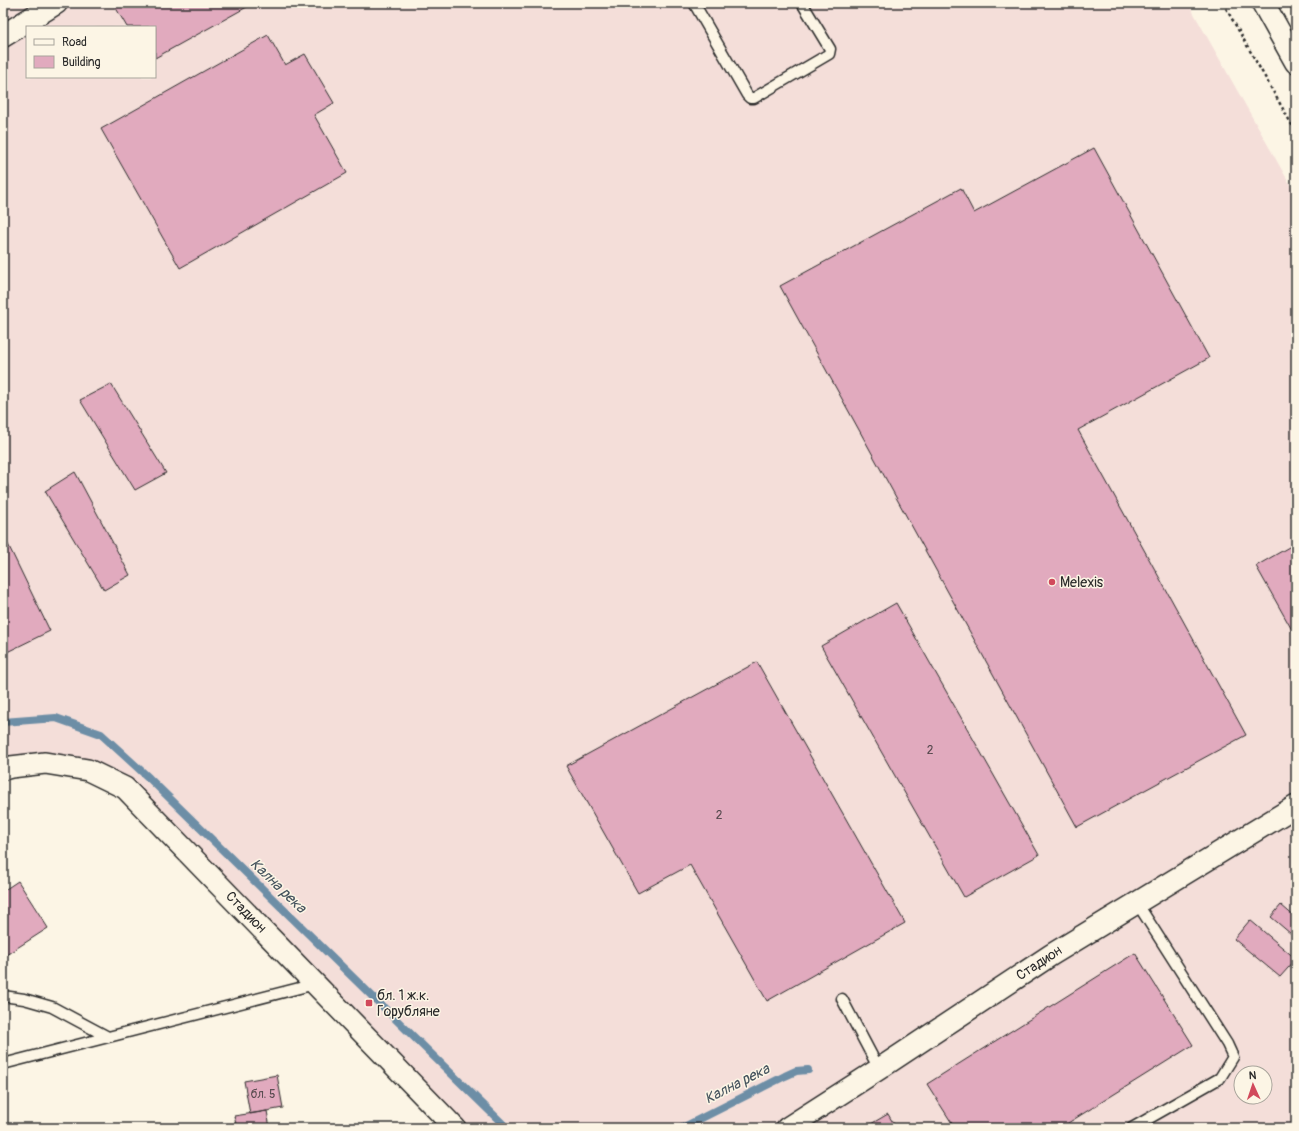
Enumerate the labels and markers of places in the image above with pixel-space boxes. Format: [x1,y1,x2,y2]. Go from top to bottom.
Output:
place label: Мelexis [1060,574,1104,591]
marker: Мelexis [1047,577,1057,587]
place label: бл. 1 ж.к. Горубляне [377,987,440,1020]
marker: бл. 1 ж.к. Горубляне [364,998,374,1008]

